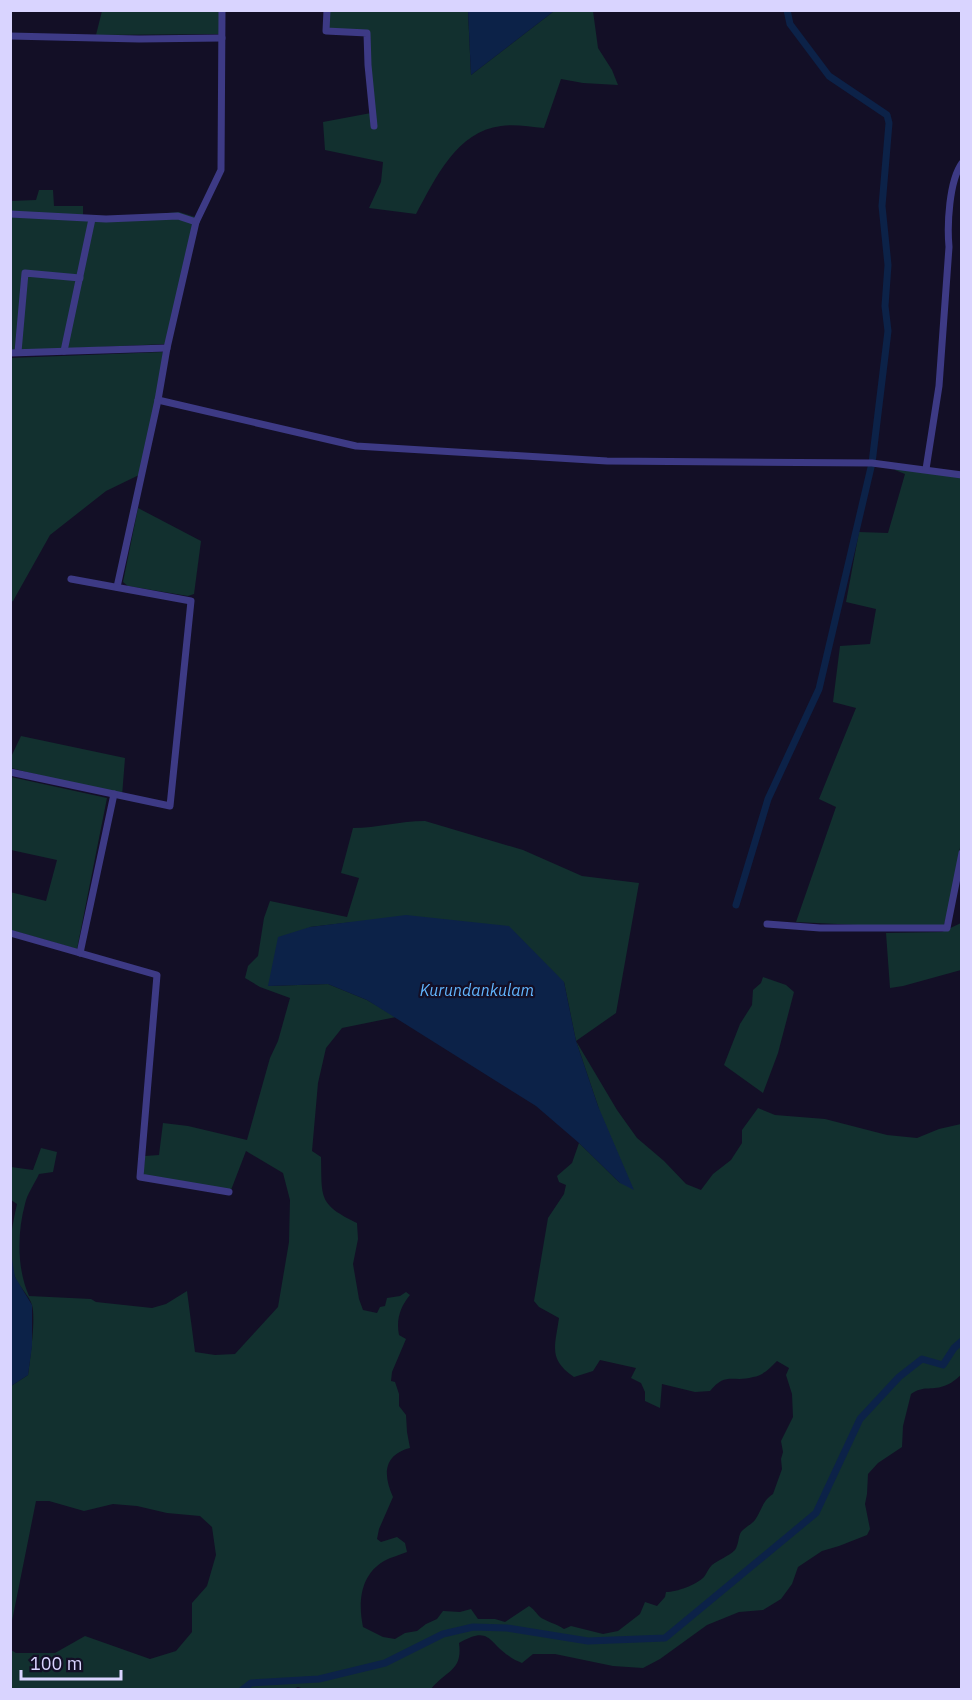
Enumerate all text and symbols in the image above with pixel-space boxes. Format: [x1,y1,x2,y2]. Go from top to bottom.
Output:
water label: Kurundankulam [420,980,534,1000]
scale bar [21,1643,122,1681]
text: 100 m [30,1652,82,1675]

